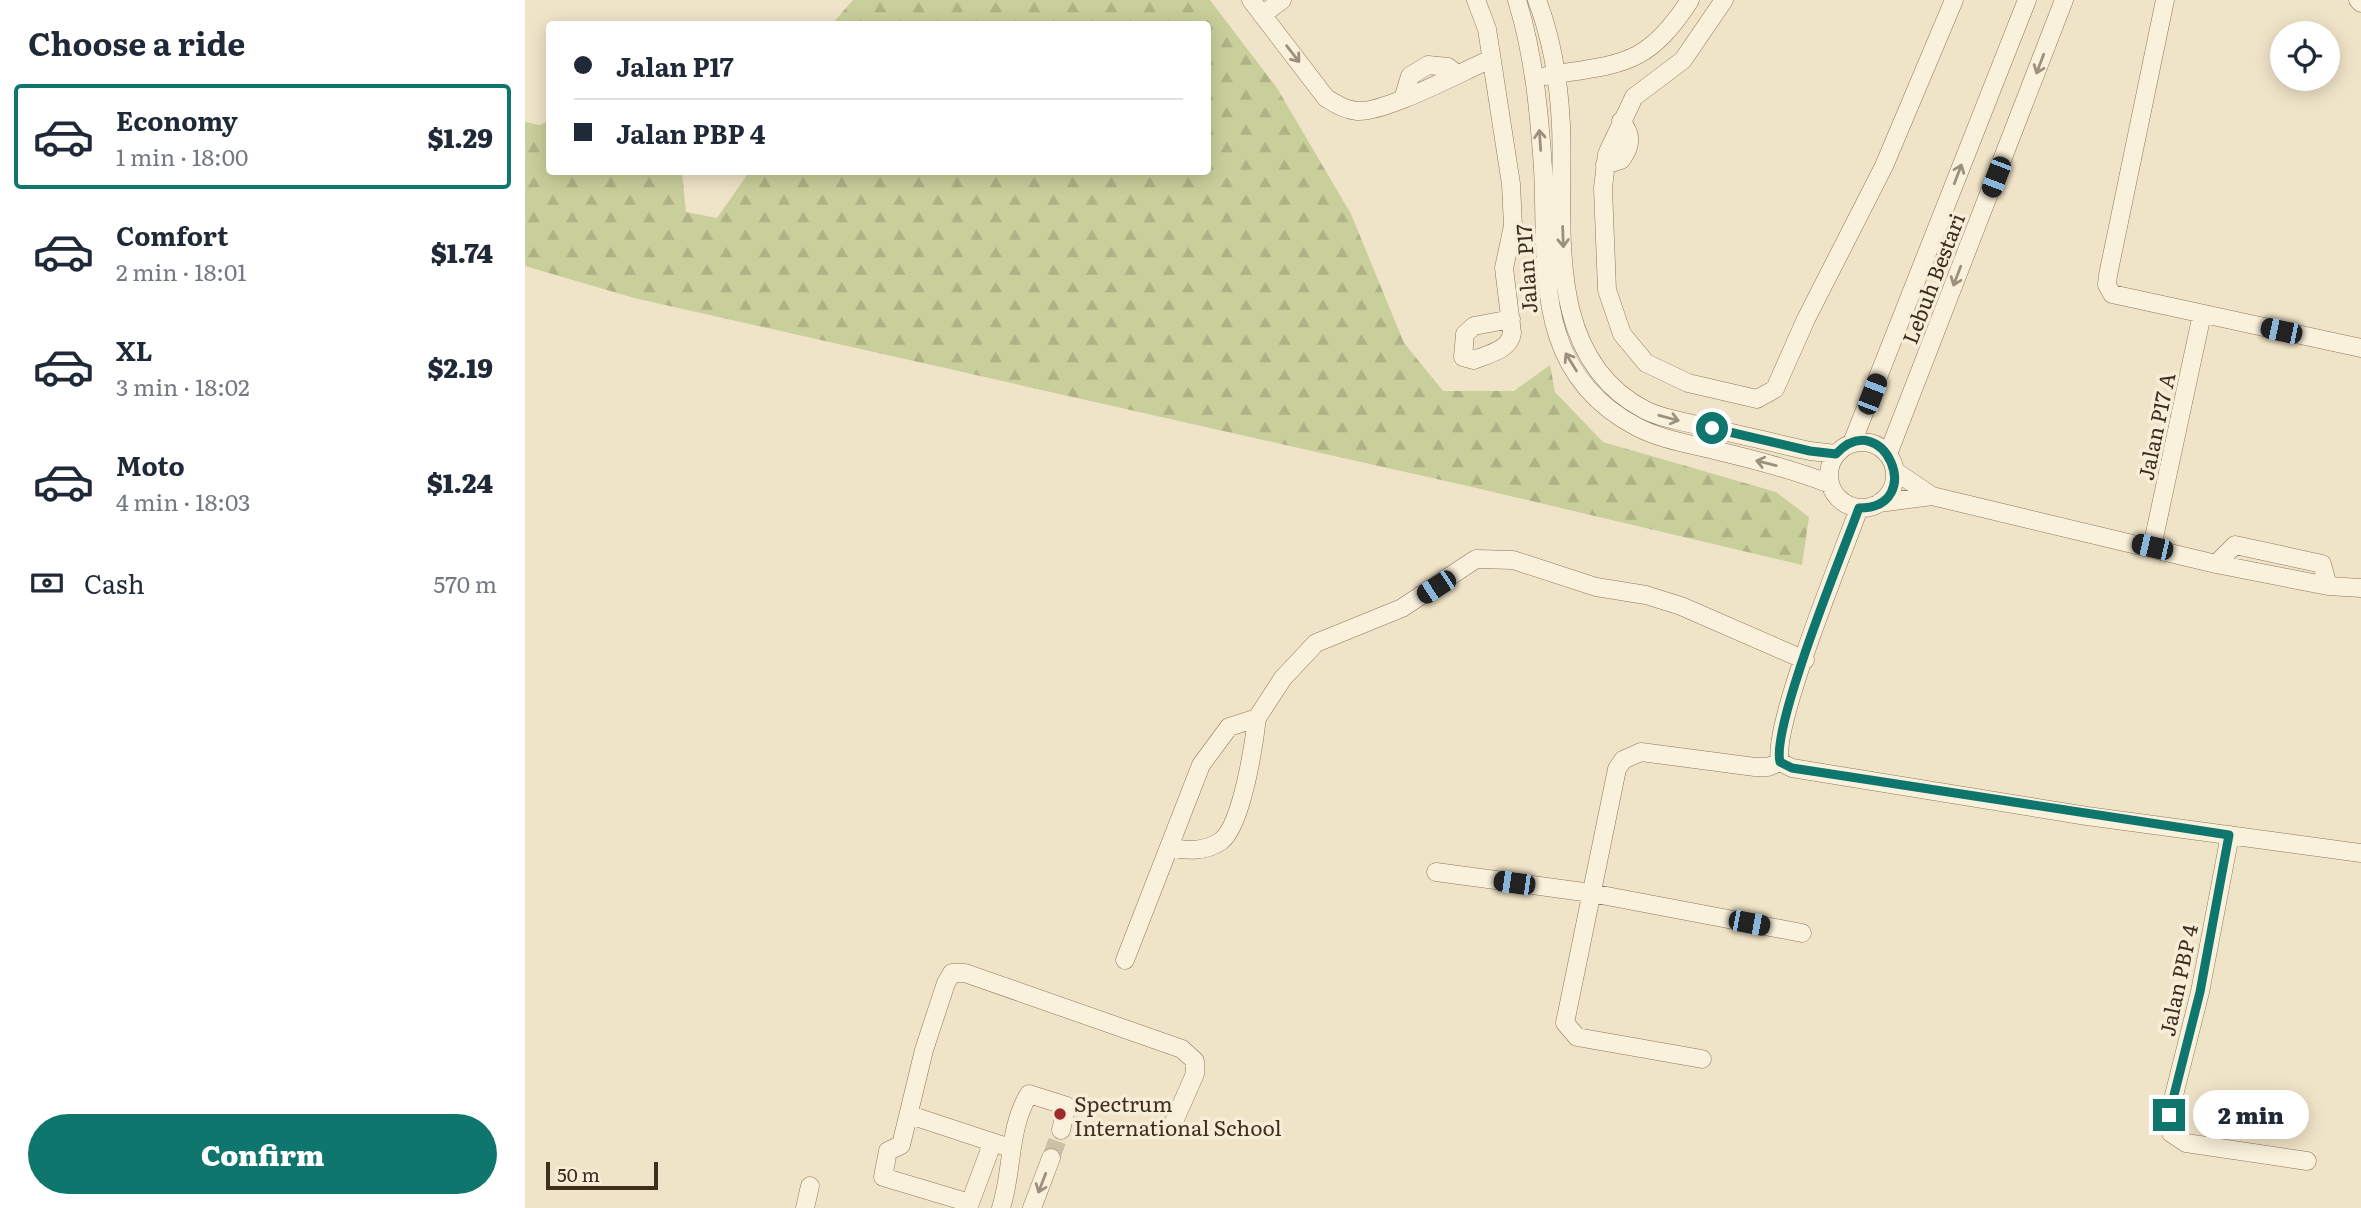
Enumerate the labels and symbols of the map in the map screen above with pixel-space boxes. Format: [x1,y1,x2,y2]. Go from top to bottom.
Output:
one-way arrow [1285,45,1300,63]
one-way arrow [2032,52,2045,74]
one-way arrow [1533,129,1546,152]
car [1979,154,2014,200]
one-way arrow [1953,164,1966,186]
street label: Lebuh Bestari [1893,208,1971,348]
street label: Jalan P17 [1506,223,1544,315]
one-way arrow [1557,225,1570,248]
one-way arrow [1950,264,1963,286]
car [2259,316,2304,346]
one-way arrow [1563,353,1577,373]
street label: Jalan P17 A [2128,369,2182,483]
car [1855,371,1890,417]
one-way arrow [1658,412,1680,425]
route start [1696,412,1728,444]
one-way arrow [1755,455,1778,469]
car [2130,532,2175,562]
car [1413,567,1460,607]
car [1492,870,1537,896]
car [1727,909,1772,937]
street label: Jalan PBP 4 [2150,921,2204,1039]
place label: Spectrum International School [1074,1087,1281,1142]
callout: 2 min [2193,1090,2309,1140]
route end [2153,1099,2185,1131]
marker: Spectrum International School [1052,1106,1068,1122]
scale bar [546,1159,658,1191]
one-way arrow [1034,1172,1047,1193]

